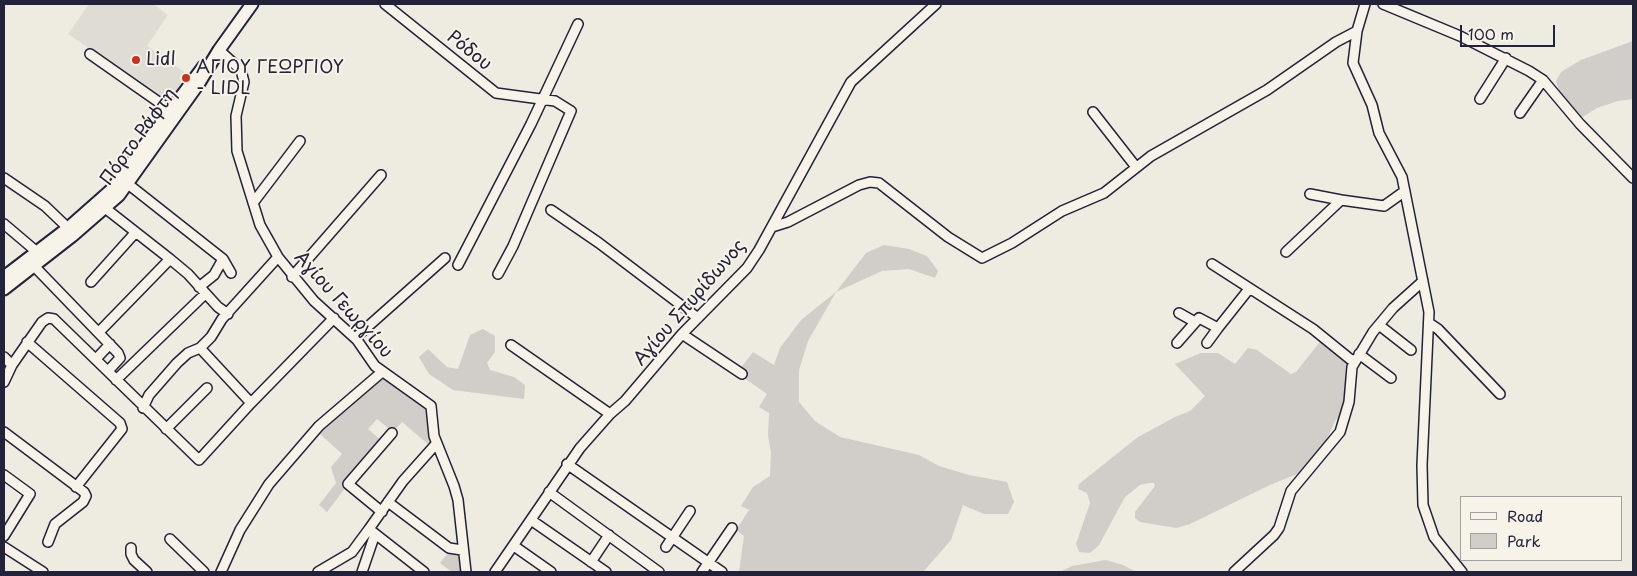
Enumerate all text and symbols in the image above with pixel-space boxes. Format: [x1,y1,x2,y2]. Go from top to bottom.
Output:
scale bar [1462,15,1557,47]
text: 100 m [1468,22,1514,45]
street label: Ρόδου [442,27,496,75]
place label: Lidl [146,49,176,71]
marker: Lidl [130,54,142,66]
place label: ΑΓΙΟΥ ΓΕΩΡΓΙΟΥ - LIDL [196,57,344,100]
marker: ΑΓΙΟΥ ΓΕΩΡΓΙΟΥ - LIDL [180,72,192,84]
street label: Πόρτο Ράφτη [96,84,182,190]
street label: Αγίου Σπυρίδωνος [630,236,750,370]
street label: Αγίου Γεωργίου [289,247,397,363]
legend [1460,496,1622,561]
text: Road [1507,504,1543,527]
text: Park [1507,529,1541,552]

